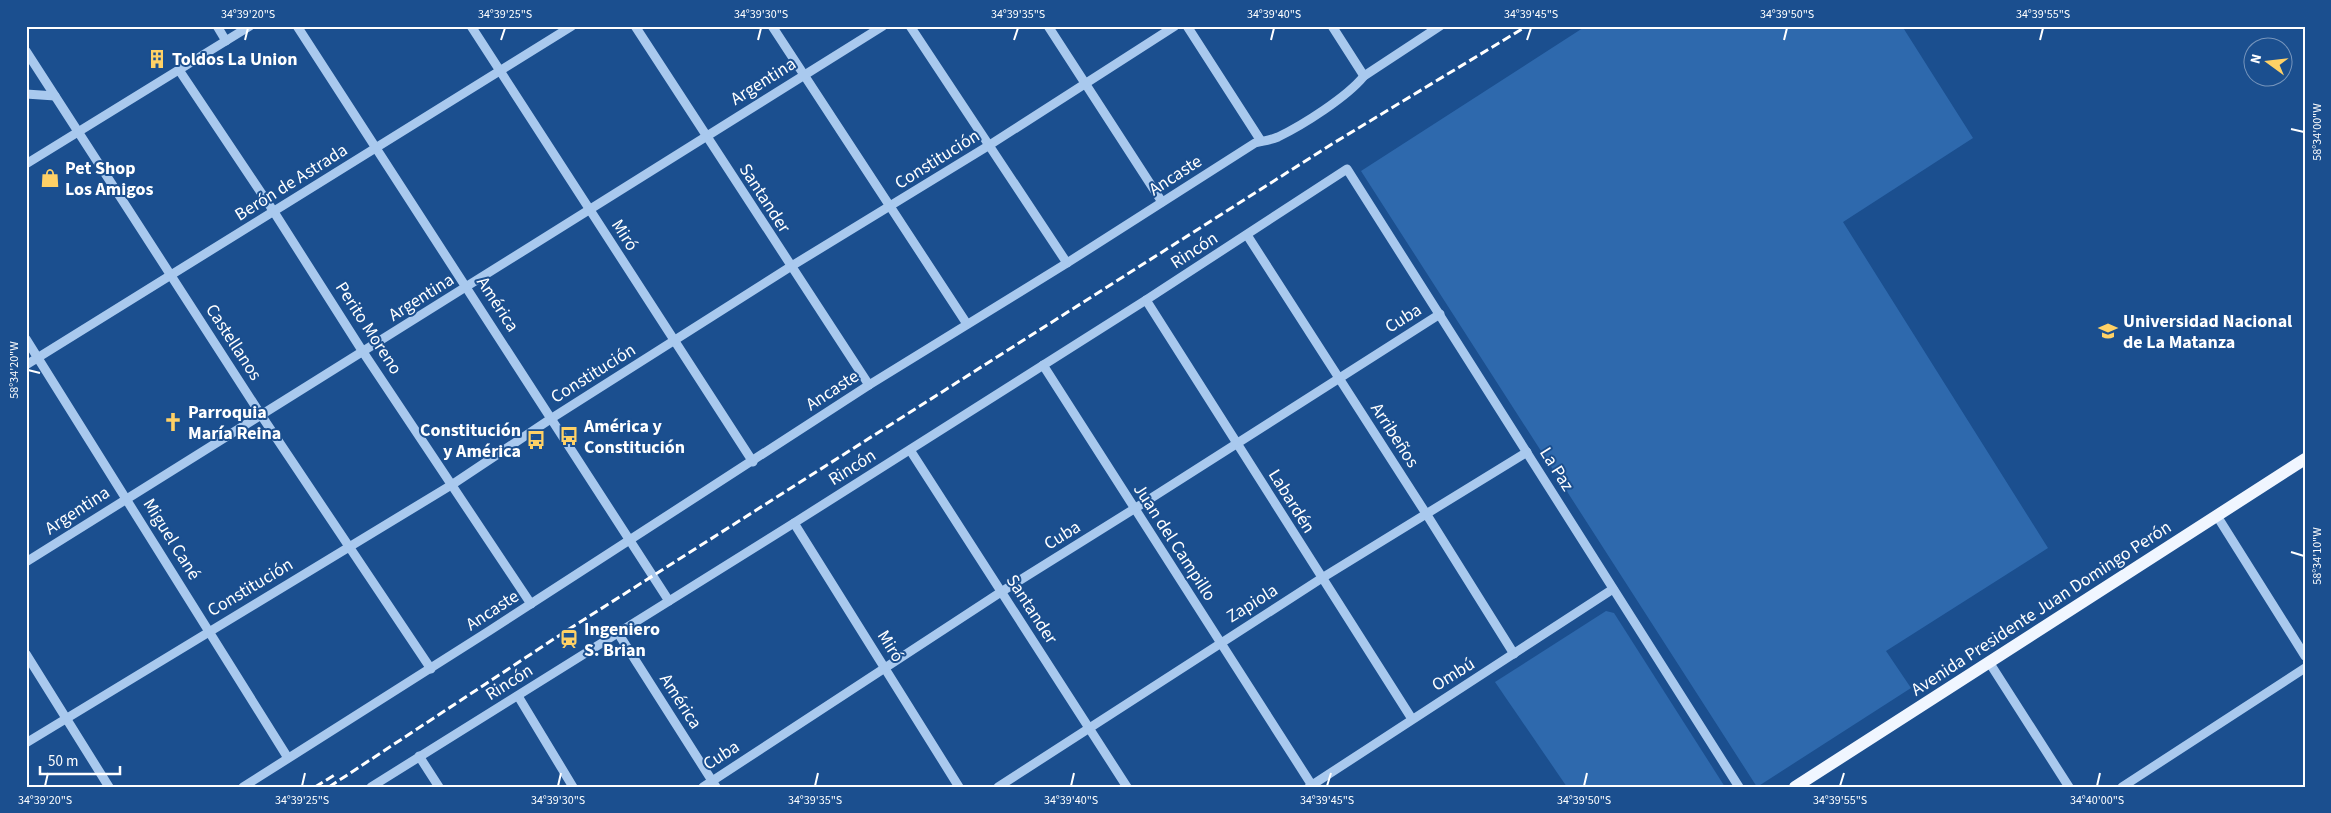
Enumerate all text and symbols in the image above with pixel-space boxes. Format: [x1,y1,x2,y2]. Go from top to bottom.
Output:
text: 34°39'20"S [221,6,275,23]
text: 34°39'25"S [478,6,532,23]
text: 34°39'30"S [734,6,788,23]
text: 34°39'35"S [991,6,1045,23]
text: 34°39'40"S [1247,6,1301,23]
text: 34°39'45"S [1504,6,1558,23]
text: 34°39'50"S [1760,6,1814,23]
text: 34°39'55"S [2016,6,2070,23]
north arrow [2244,38,2294,88]
place label: Toldos La Union [172,47,298,72]
building icon: Toldos La Union [146,48,168,70]
street label: Argentina [726,52,801,111]
text: N [2246,52,2267,66]
text: 58°34'00"W [2309,103,2326,161]
street label: Constitución [890,123,984,195]
street label: Berón de Astrada [230,138,352,227]
street label: Ancaste [1144,149,1207,202]
place label: Pet Shop Los Amigos [65,156,153,202]
street label: Santander [733,159,797,239]
shop icon: Pet Shop Los Amigos [39,167,61,189]
street label: Miró [605,214,644,256]
street label: Rincón [1166,226,1223,275]
street label: Argentina [384,268,459,327]
street label: América [470,272,525,337]
street label: Perito Moreno [329,277,408,380]
street label: Cuba [1380,298,1426,339]
street label: Castellanos [199,299,268,385]
place label: Universidad Nacional de La Matanza [2123,309,2292,355]
school or university icon: Universidad Nacional de La Matanza [2097,320,2119,342]
street label: Constitución [546,337,640,409]
text: 58°34'20"W [6,341,23,399]
street label: Ancaste [801,364,864,417]
street label: Arribeños [1364,398,1425,473]
place label: Parroquia María Reina [188,400,281,446]
church icon: Parroquia María Reina [162,411,184,433]
place label: América y Constitución [583,414,685,460]
place label: Constitución y América [420,418,521,464]
bus stop icon: América y Constitución [558,425,580,447]
bus stop icon: Constitución y América [525,429,547,451]
street label: La Paz [1533,442,1580,496]
street label: Rincón [824,443,881,492]
street label: Labardén [1262,464,1321,538]
street label: Juan del Campillo [1127,479,1222,606]
street label: Argentina [40,480,115,541]
street label: Miguel Cané [137,494,206,585]
street label: Cuba [1039,515,1085,556]
street label: Avenida Presidente Juan Domingo Perón [1906,515,2176,702]
text: 58°34'10"W [2309,527,2326,585]
street label: Constitución [203,552,298,623]
street label: Santander [1000,570,1064,650]
street label: Zapiola [1222,578,1283,629]
street label: Ancaste [461,584,524,637]
place label: Ingeniero S. Brian [584,617,660,663]
street label: Miró [871,626,910,667]
station icon: Ingeniero S. Brian [558,628,580,650]
street label: Ombú [1427,651,1480,697]
street label: Rincón [481,658,538,707]
street label: América [653,669,708,734]
street label: Cuba [698,734,744,776]
scale bar [40,743,120,775]
text: 50 m [48,751,78,772]
text: 34°39'20"S [18,792,72,809]
text: 34°39'25"S [275,792,329,809]
text: 34°39'30"S [531,792,585,809]
text: 34°39'35"S [788,792,842,809]
text: 34°39'40"S [1044,792,1098,809]
text: 34°39'45"S [1300,792,1354,809]
text: 34°39'50"S [1557,792,1611,809]
text: 34°39'55"S [1813,792,1867,809]
text: 34°40'00"S [2070,792,2124,809]

